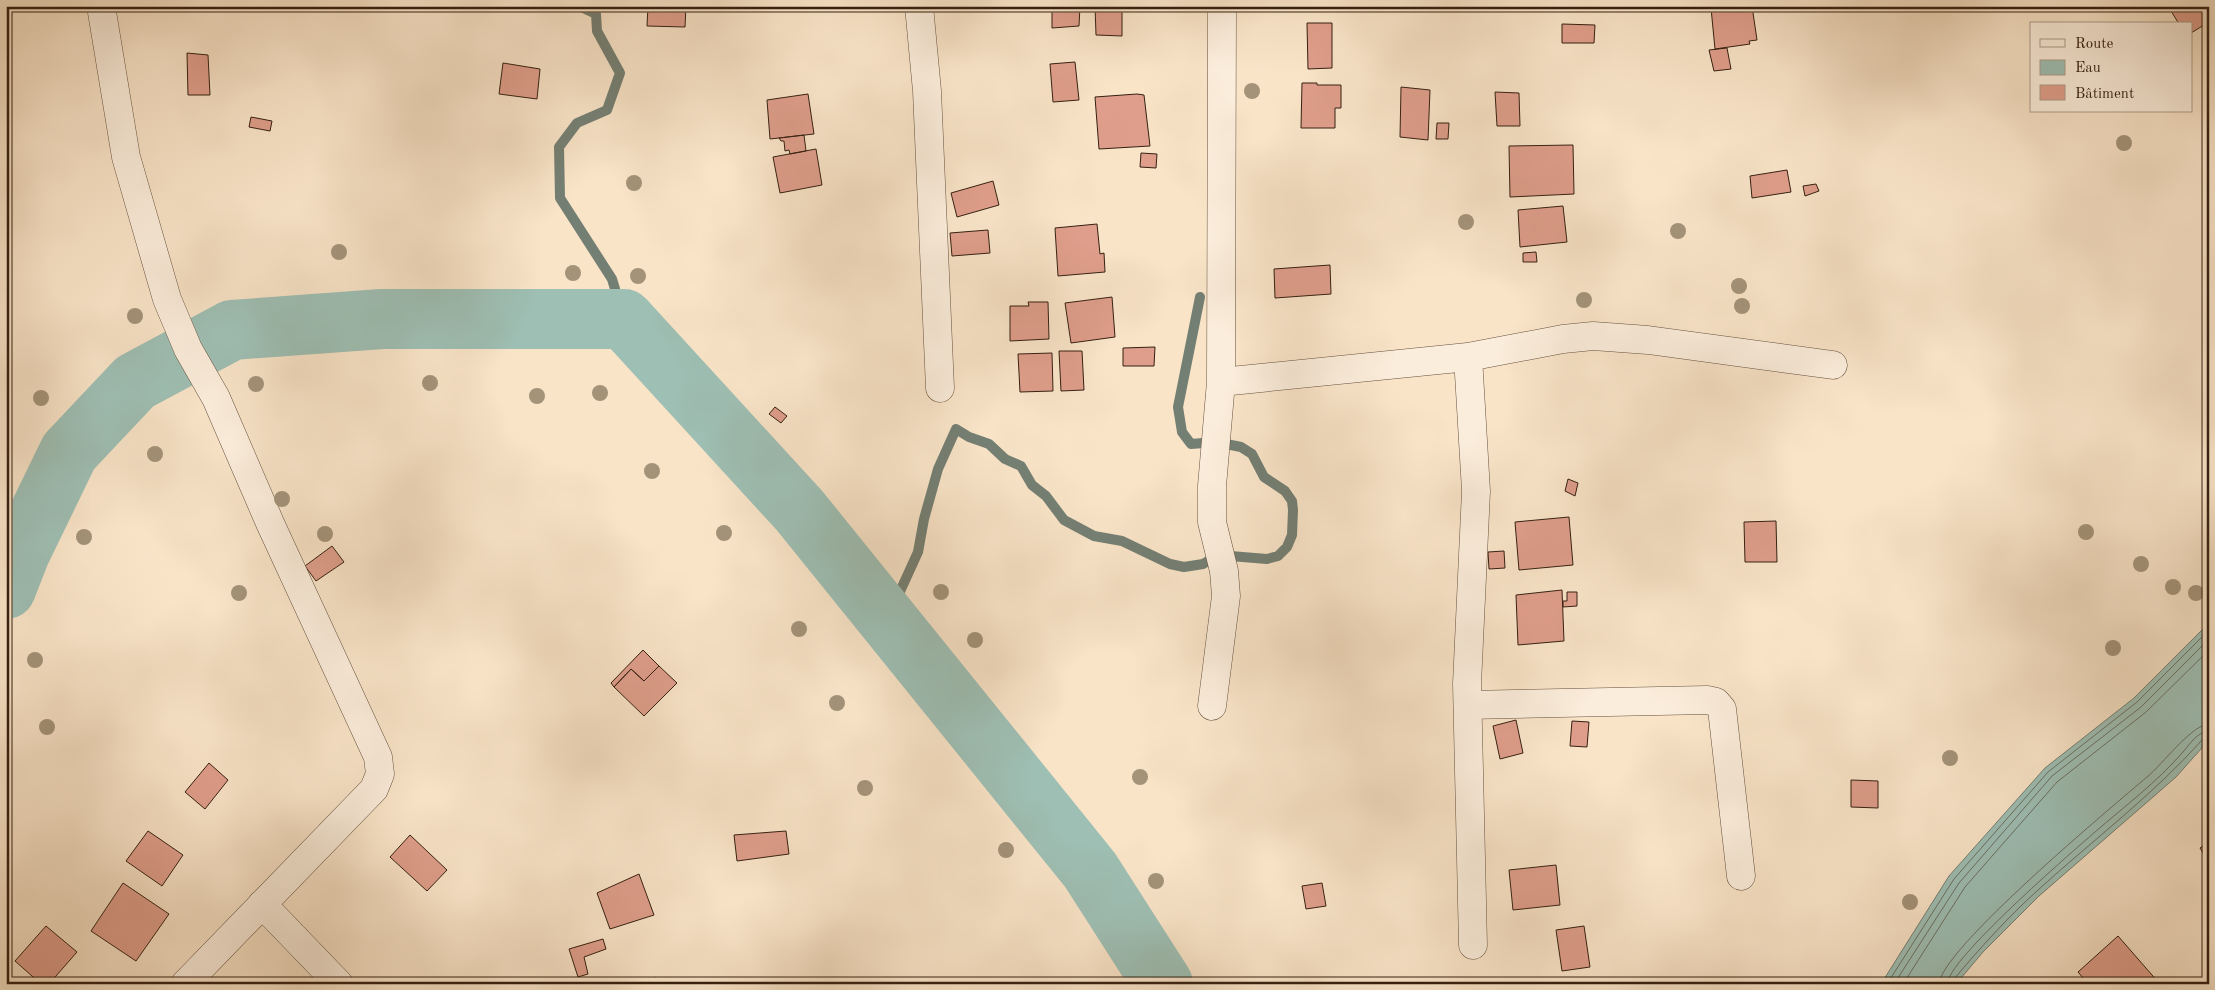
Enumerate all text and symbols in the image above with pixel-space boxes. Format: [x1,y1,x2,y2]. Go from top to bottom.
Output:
legend [2030,22,2192,112]
text: Route [2075,37,2113,52]
text: Eau [2075,61,2101,76]
text: Bâtiment [2075,87,2134,102]

